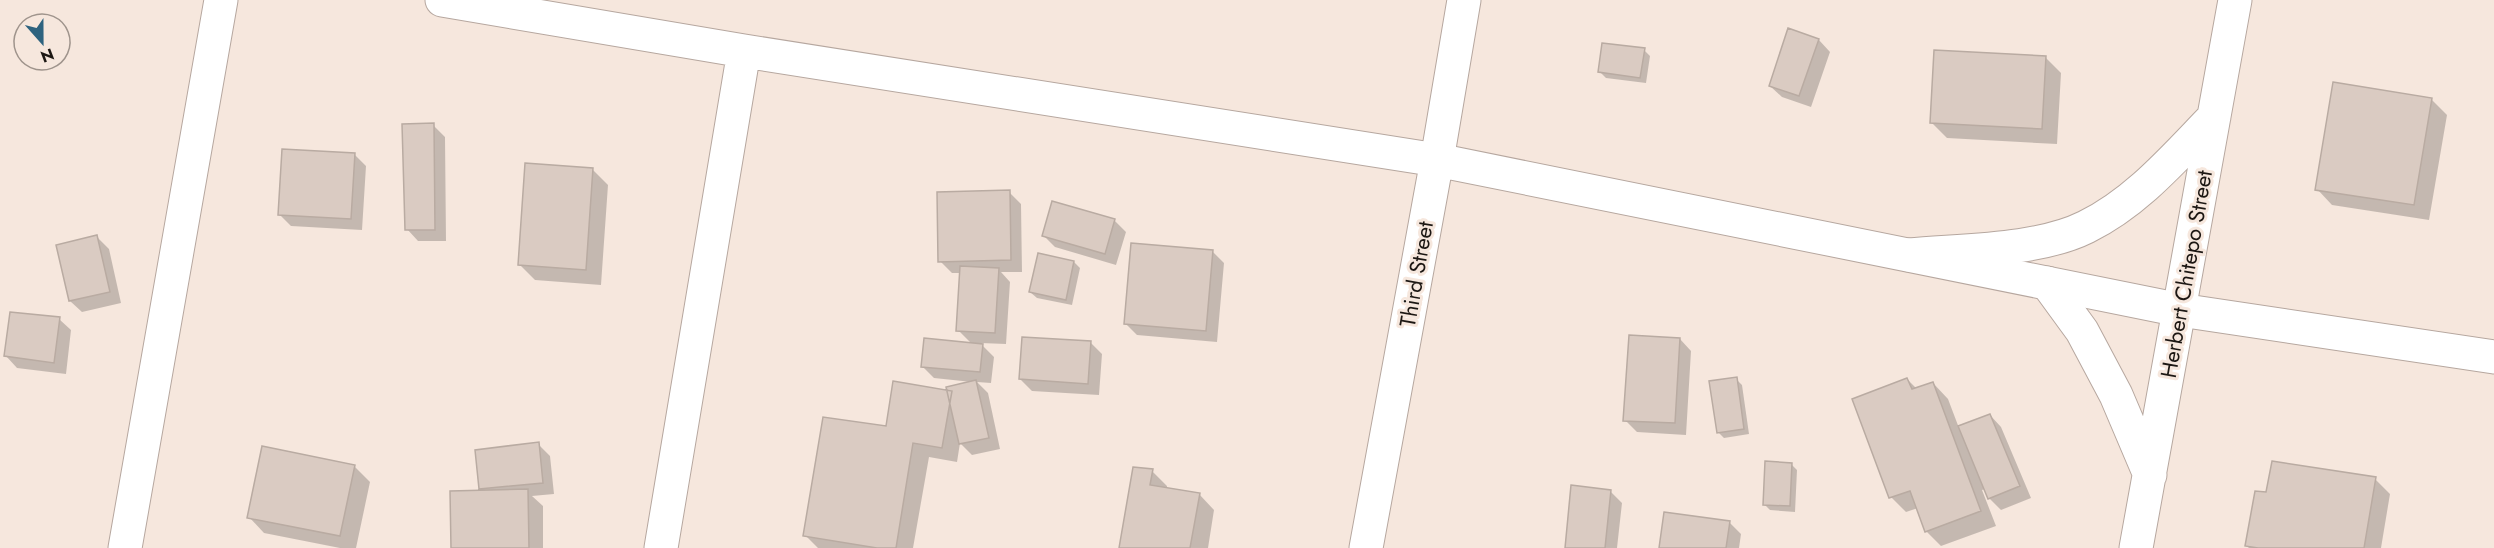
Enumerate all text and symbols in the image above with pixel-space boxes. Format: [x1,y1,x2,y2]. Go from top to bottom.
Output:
north arrow [12,12,72,72]
text: N [37,43,57,69]
street label: Herbert Chitepo Street [2152,167,2220,380]
street label: Third Street [1391,218,1441,329]

